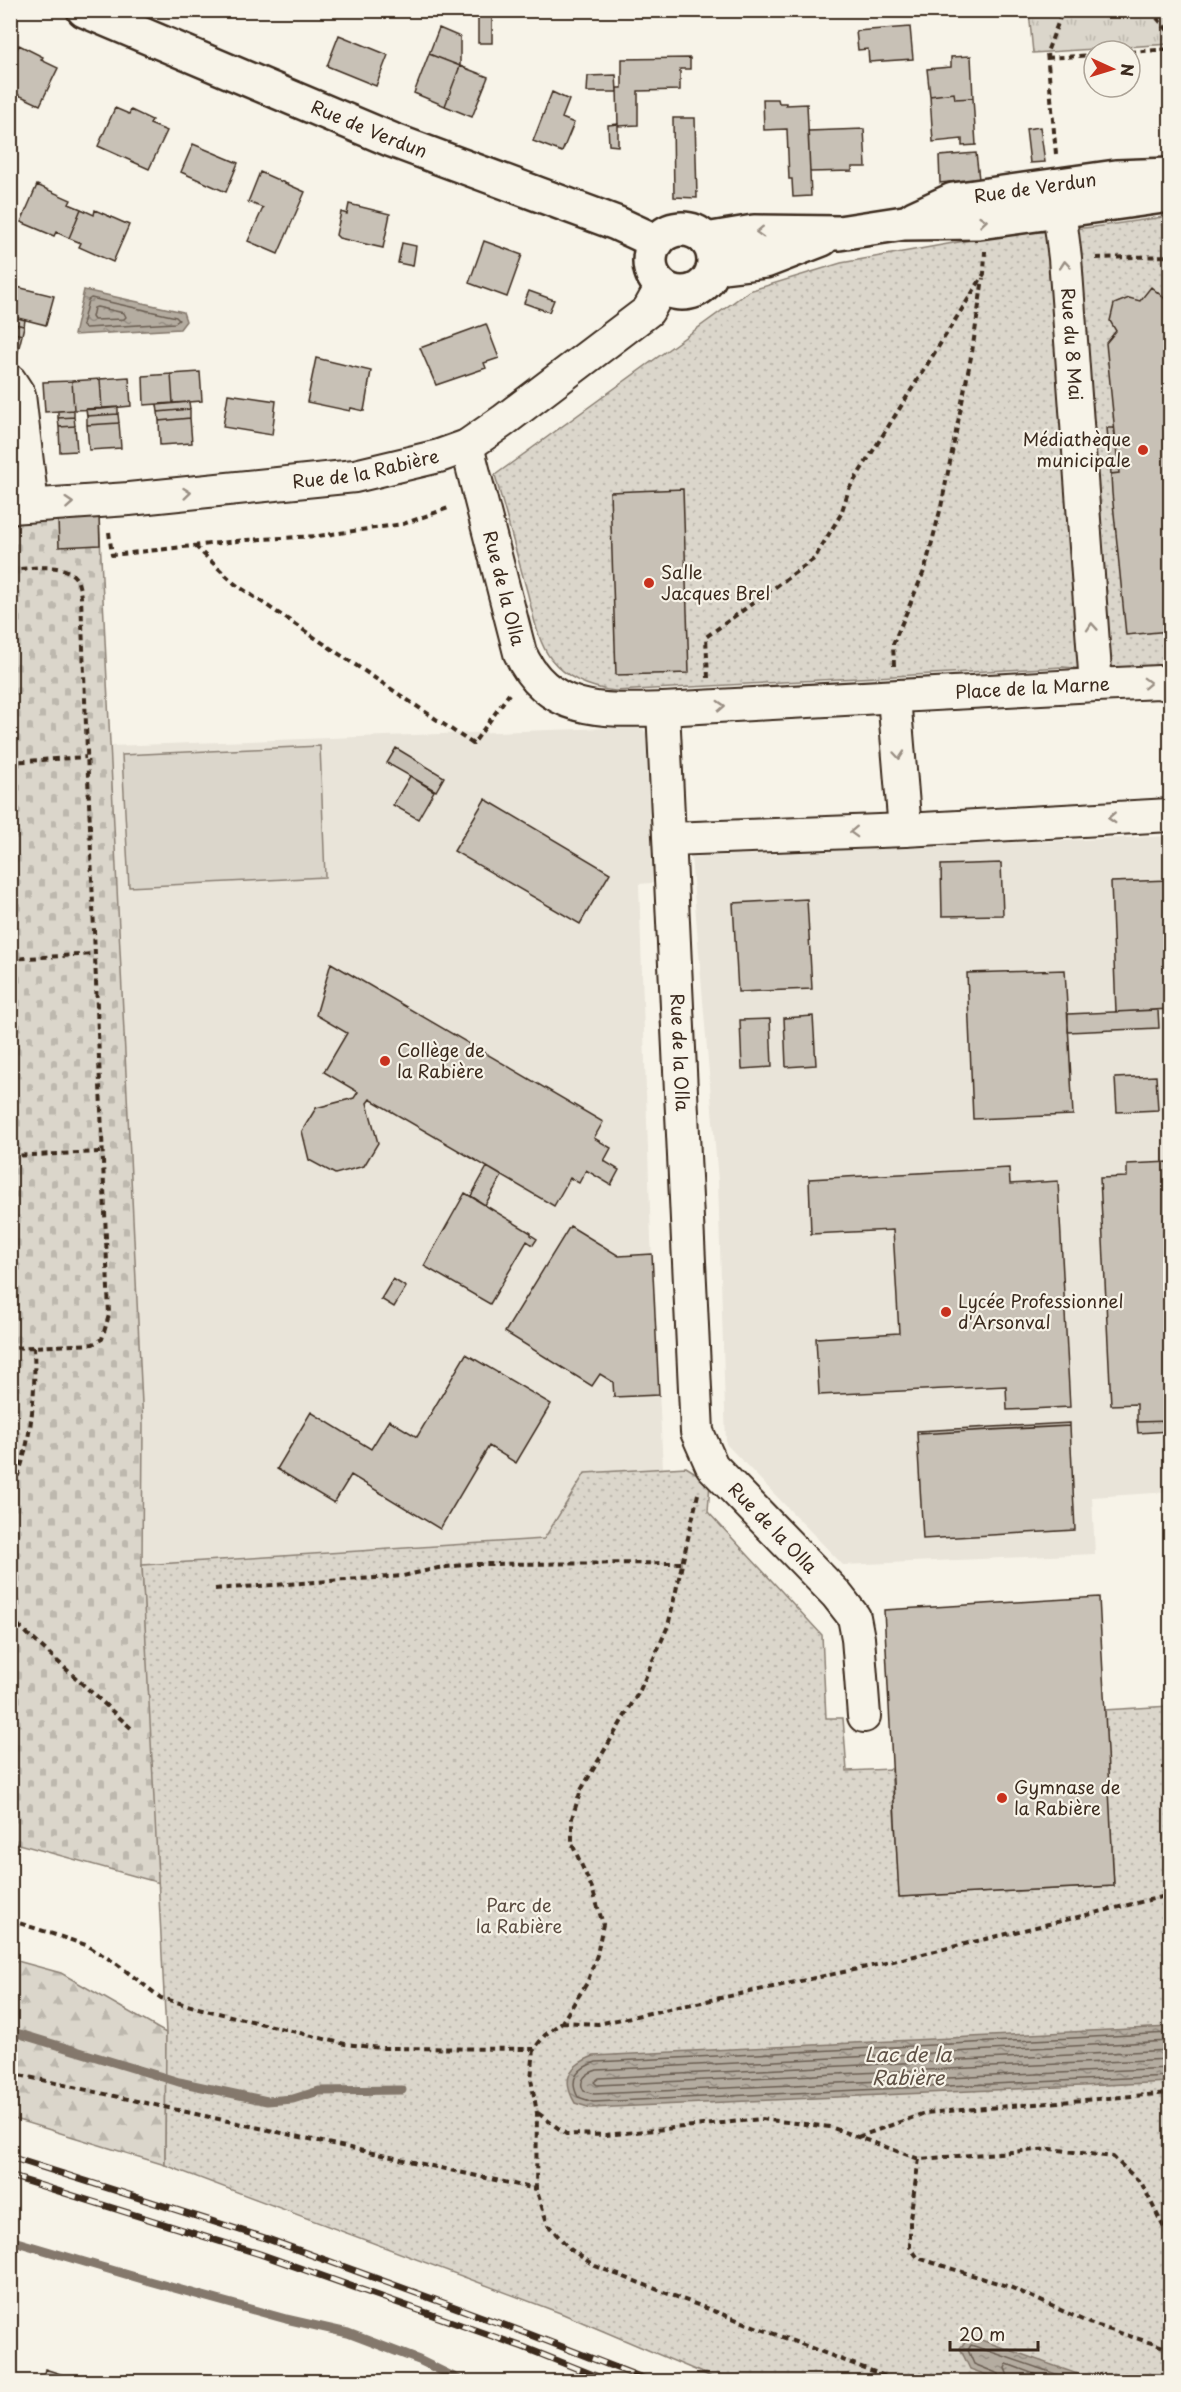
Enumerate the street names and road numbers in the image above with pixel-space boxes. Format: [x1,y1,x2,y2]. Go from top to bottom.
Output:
street label: Rue de Verdun [307,92,431,164]
street label: Rue de Verdun [972,165,1098,209]
street label: Rue du 8 Mai [1055,287,1090,401]
street label: Rue de la Rabière [291,441,442,494]
street label: Rue de la Olla [477,528,533,649]
street label: Place de la Marne [954,669,1110,705]
street label: Rue de la Olla [664,993,697,1112]
street label: Rue de la Olla [723,1476,825,1580]

